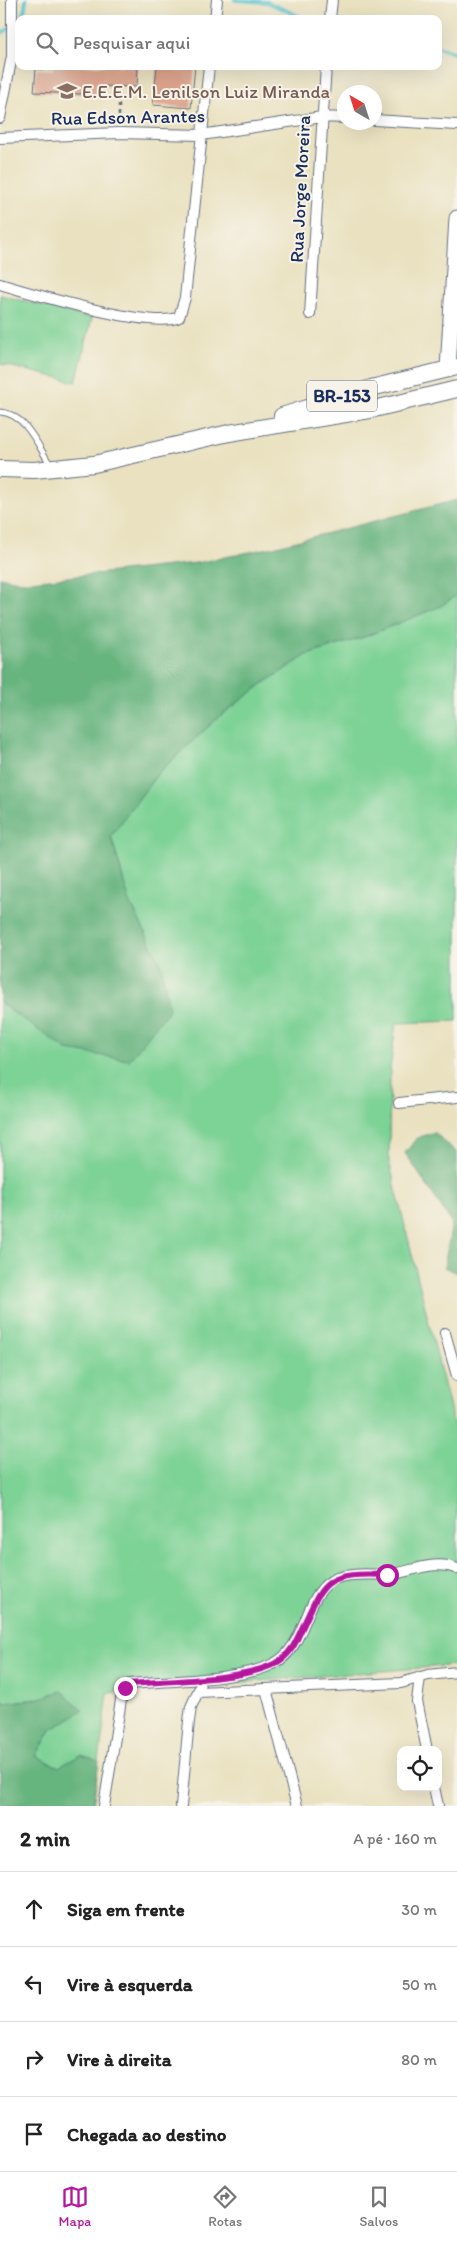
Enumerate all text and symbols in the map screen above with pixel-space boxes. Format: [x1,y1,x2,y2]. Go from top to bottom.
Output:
search box [15,15,442,70]
icon: search [33,29,61,57]
text: Pesquisar aqui [73,31,190,54]
school or university icon: E.E.E.M. Lenilson Luiz Miranda [56,80,78,102]
place label: E.E.E.M. Lenilson Luiz Miranda [82,80,330,103]
north arrow [337,85,382,130]
street label: Rua Edson Arantes [51,104,205,130]
street label: Rua Jorge Moreira [285,115,315,263]
road number: BR-153 [307,381,377,412]
route start [376,1564,399,1587]
route end [114,1677,137,1700]
map controls [397,1746,442,1791]
button: locate [397,1746,442,1791]
text: 2 min [20,1826,70,1851]
text: A pé · 160 m [353,1829,437,1848]
icon: ahead [20,1895,48,1923]
text: Siga em frente [67,1898,185,1921]
text: 30 m [401,1900,437,1919]
icon: left [20,1970,48,1998]
text: Vire à esquerda [67,1973,193,1996]
text: 50 m [402,1975,437,1994]
icon: right [20,2045,48,2073]
text: Vire à direita [67,2048,172,2071]
text: 80 m [401,2050,437,2069]
icon: arrive [20,2120,48,2148]
text: Chegada ao destino [67,2123,226,2146]
tab: Mapa [59,2183,91,2230]
tab: Rotas [208,2183,242,2230]
tab: Salvos [359,2183,398,2230]

